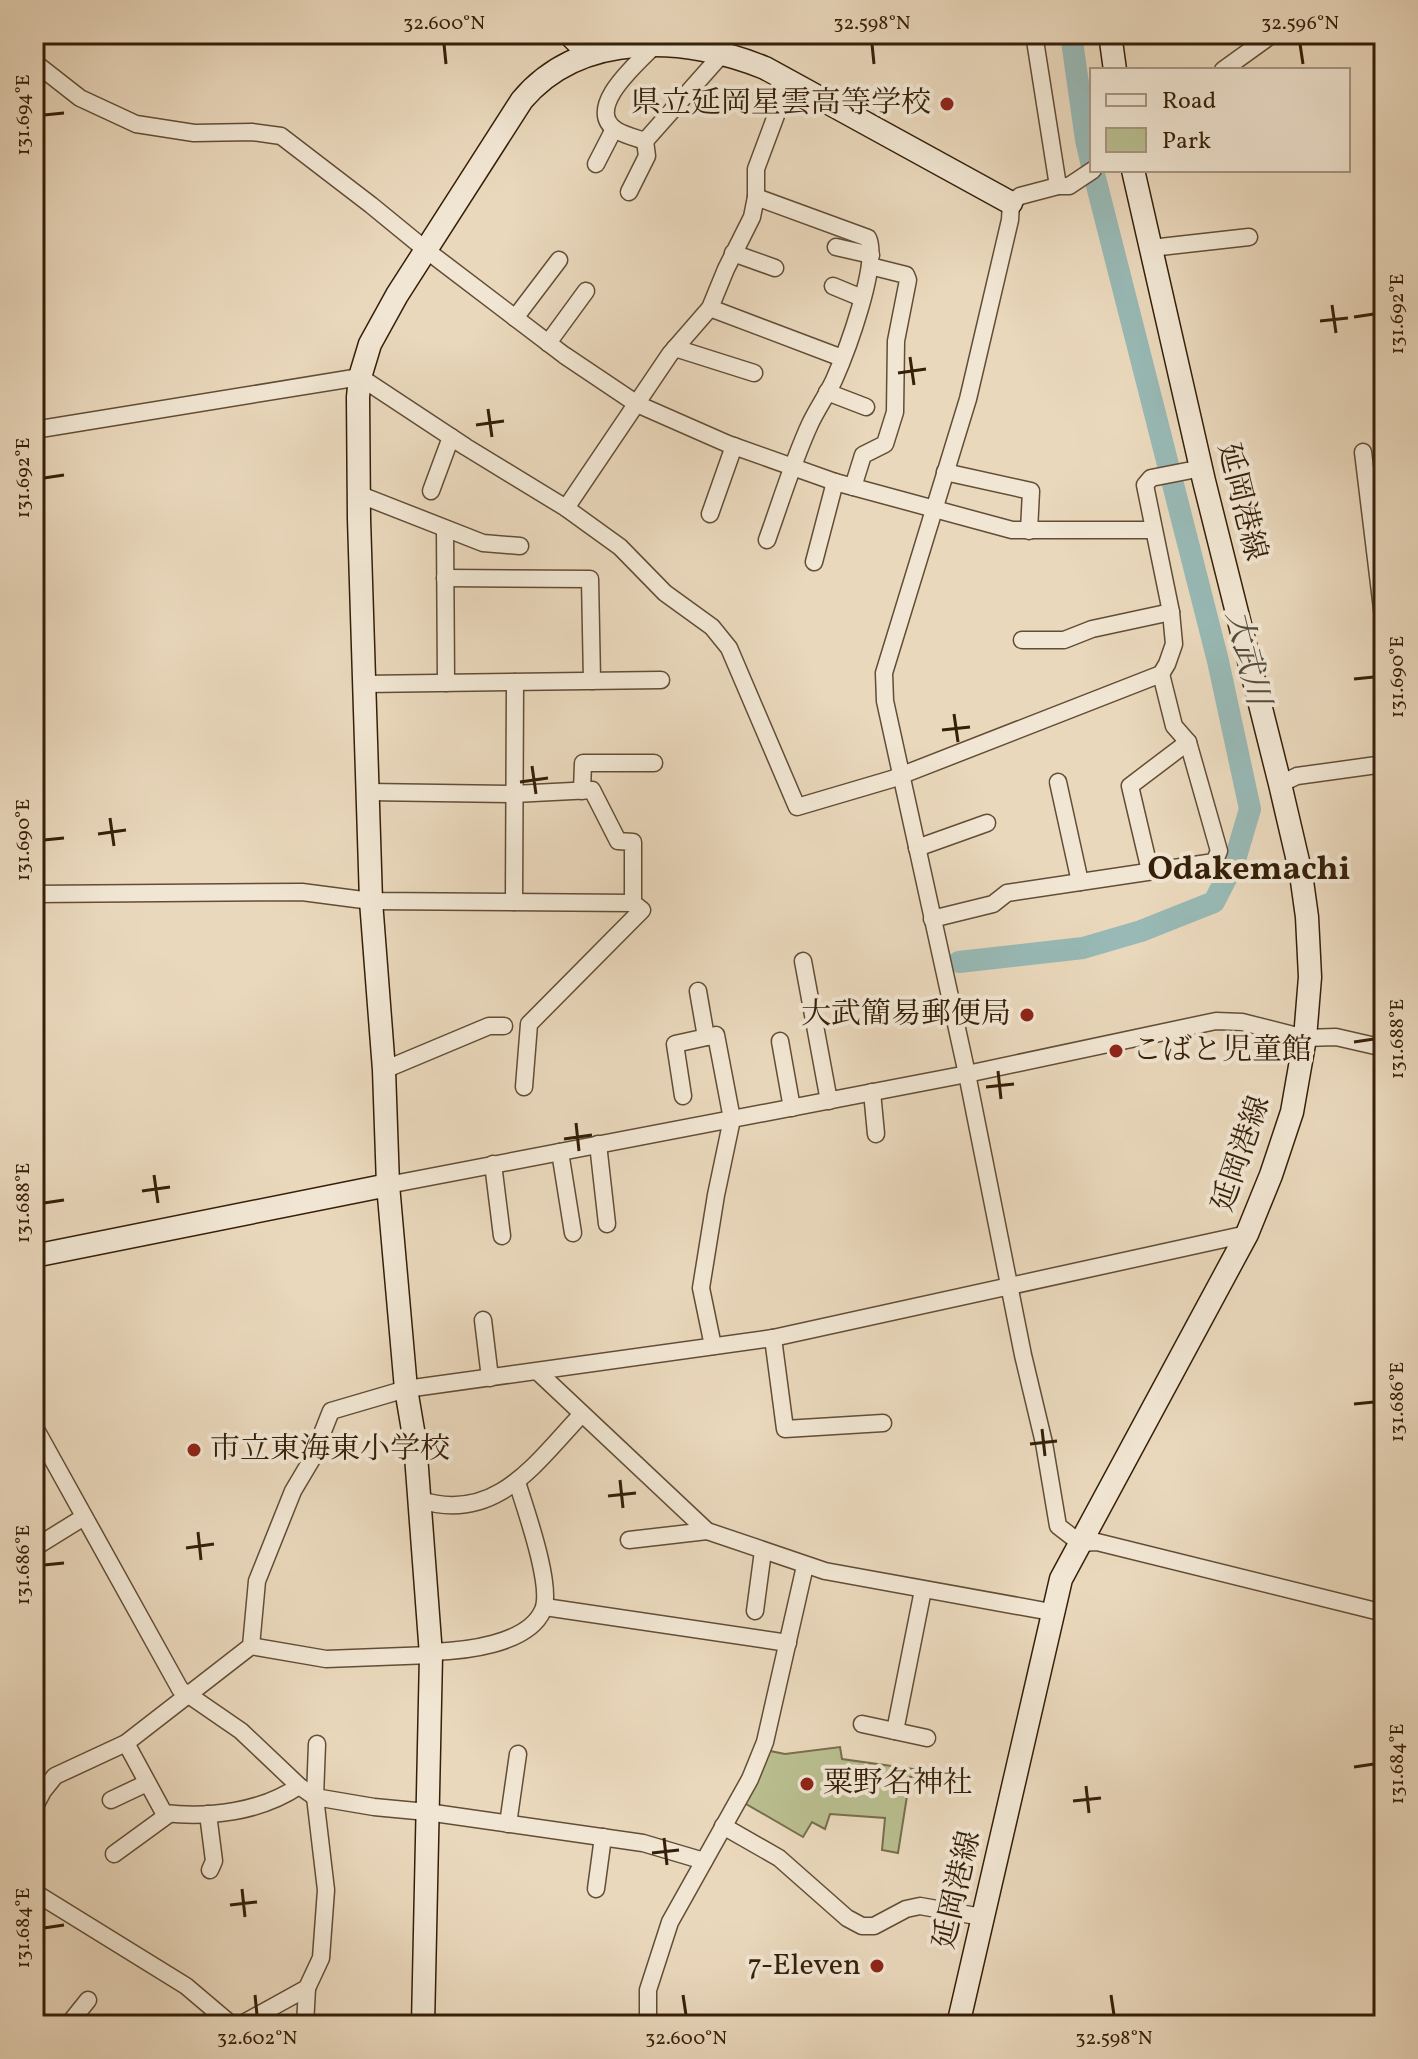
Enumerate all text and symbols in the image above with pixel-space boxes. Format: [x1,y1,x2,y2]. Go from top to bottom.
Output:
text: 32.600°N [403,10,485,38]
text: 32.598°N [833,10,911,38]
text: 32.596°N [1261,10,1339,38]
legend [1090,68,1350,172]
text: 131.694°E [10,74,38,156]
place label: 県立延岡星雲高等学校 [631,83,931,125]
text: Road [1162,85,1216,119]
marker: 県立延岡星雲高等学校 [938,95,956,113]
text: Park [1162,125,1211,159]
text: 131.692°E [1384,274,1412,354]
text: 131.692°E [10,438,38,518]
street label: 延岡港線 [1206,439,1276,565]
water label: 大武川 [1213,606,1280,713]
text: 131.690°E [1384,636,1412,718]
text: 131.690°E [10,799,38,881]
district label: Odakemachi [1147,847,1351,894]
place label: 大武簡易郵便局 [801,994,1011,1036]
text: 131.688°E [1384,999,1412,1079]
marker: 大武簡易郵便局 [1018,1006,1036,1024]
place label: こばと児童館 [1132,1030,1312,1072]
marker: こばと児童館 [1107,1042,1125,1060]
street label: 延岡港線 [1203,1090,1281,1218]
text: 131.688°E [10,1163,38,1243]
text: 131.686°E [1384,1362,1412,1442]
place label: 市立東海東小学校 [210,1429,450,1471]
marker: 市立東海東小学校 [185,1441,203,1459]
text: 131.686°E [10,1525,38,1605]
text: 131.684°E [1384,1723,1412,1805]
place label: 粟野名神社 [823,1763,973,1805]
marker: 粟野名神社 [798,1775,816,1793]
street label: 延岡港線 [924,1827,992,1953]
text: 131.684°E [10,1887,38,1969]
place label: 7-Eleven [747,1945,861,1987]
marker: 7-Eleven [868,1957,886,1975]
text: 32.602°N [217,2025,297,2053]
text: 32.600°N [645,2025,727,2053]
text: 32.598°N [1075,2025,1153,2053]

